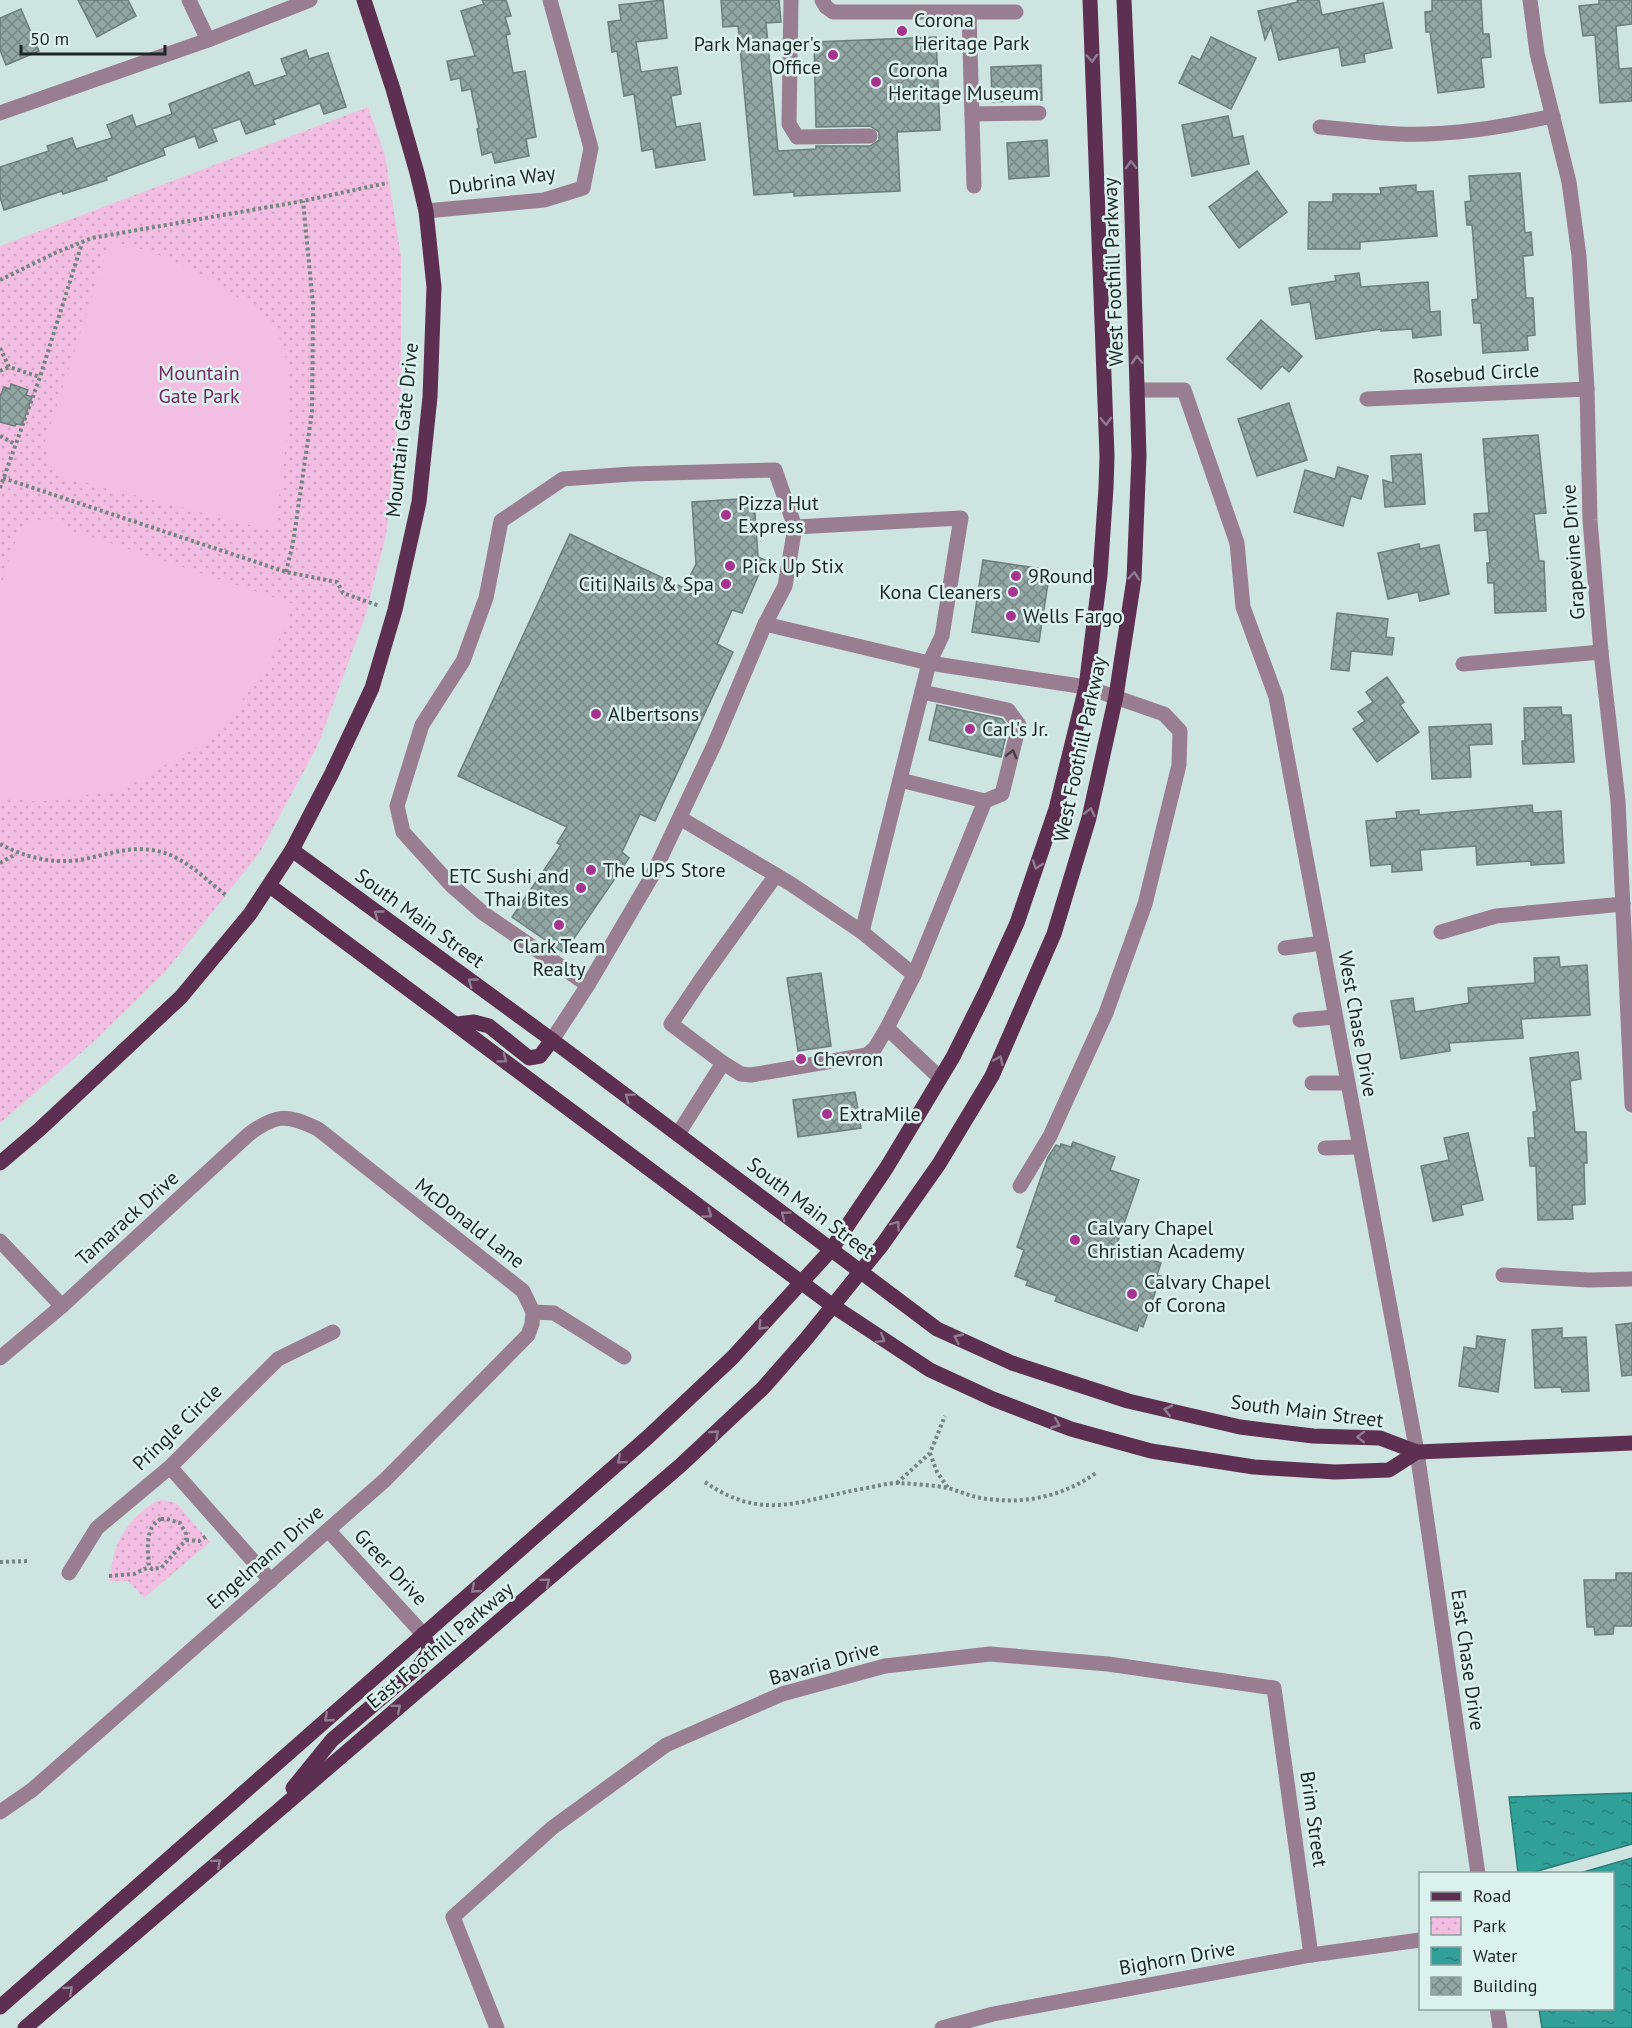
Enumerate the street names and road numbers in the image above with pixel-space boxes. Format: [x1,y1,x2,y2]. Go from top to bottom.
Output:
street label: Dubrina Way [447,160,558,200]
street label: West Foothill Parkway [1097,176,1129,367]
street label: Mountain Gate Drive [380,341,424,519]
street label: Rosebud Circle [1412,357,1540,389]
street label: Grapevine Drive [1555,483,1591,621]
street label: West Foothill Parkway [1048,653,1113,844]
street label: South Main Street [350,862,490,974]
street label: West Chase Drive [1332,949,1384,1099]
street label: South Main Street [742,1151,880,1265]
street label: Tamarack Drive [70,1165,184,1271]
street label: McDonald Lane [410,1172,530,1274]
street label: Pringle Circle [127,1378,227,1476]
street label: South Main Street [1229,1389,1385,1433]
street label: Engelmann Drive [201,1499,329,1615]
street label: Greer Drive [349,1523,433,1611]
street label: East Foothill Parkway [361,1576,519,1714]
street label: East Chase Drive [1445,1588,1491,1732]
street label: Bavaria Drive [766,1635,882,1691]
street label: Brim Street [1294,1769,1334,1869]
street label: Bighorn Drive [1117,1935,1237,1981]

